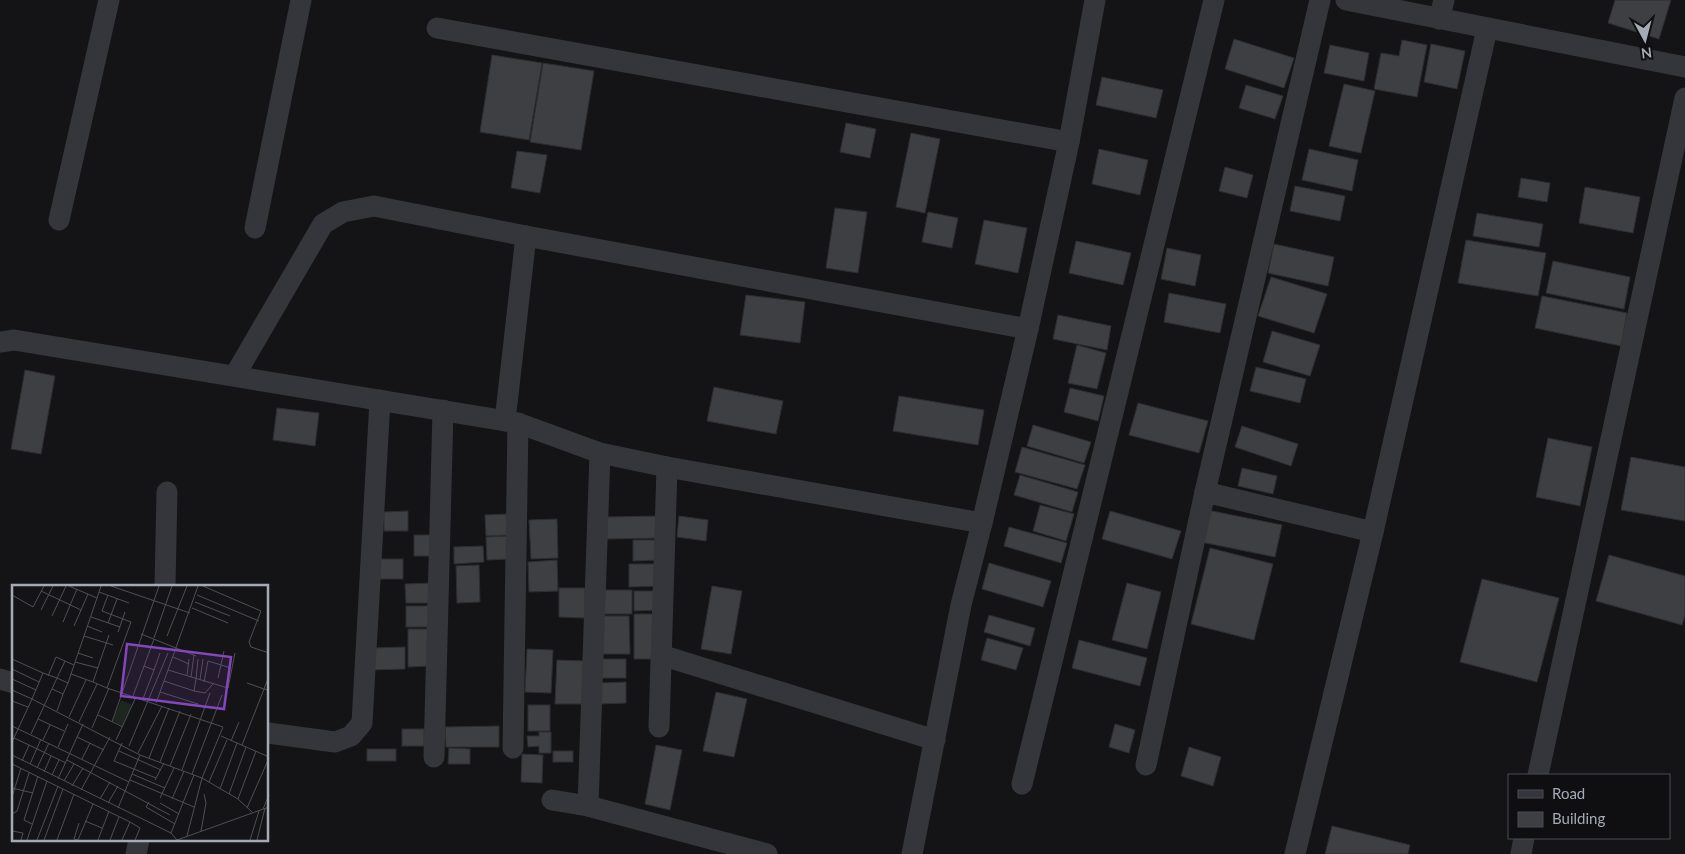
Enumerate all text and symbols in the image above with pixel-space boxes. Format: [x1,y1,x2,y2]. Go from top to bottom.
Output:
north arrow [1620,15,1670,65]
text: N [1640,44,1653,62]
inset map [12,585,269,842]
legend [1508,774,1670,839]
text: Road [1552,784,1585,802]
text: Building [1552,809,1605,827]

